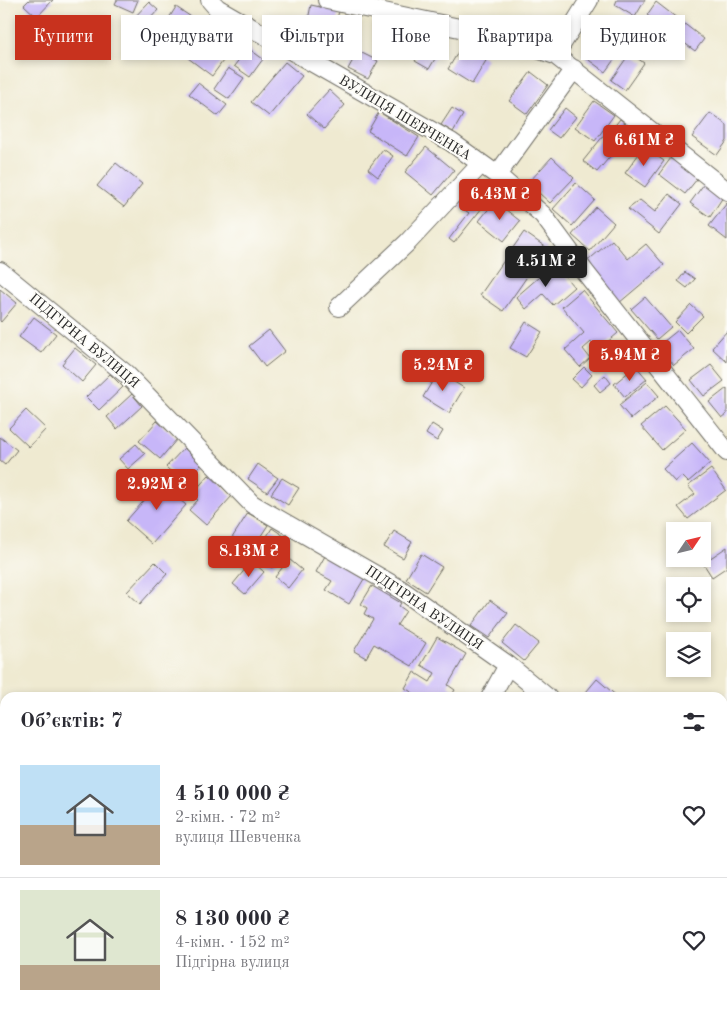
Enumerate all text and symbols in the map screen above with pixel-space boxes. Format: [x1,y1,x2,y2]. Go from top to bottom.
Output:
chip: Купити [15,15,111,60]
chip: Орендувати [121,15,252,60]
chip: Фільтри [262,15,362,60]
chip: Нове [372,15,449,60]
chip: Квартира [459,15,571,60]
chip: Будинок [581,15,685,60]
street label: ВУЛИЦЯ ШЕВЧЕНКА [336,73,474,163]
pin: 6.61M ₴ [598,124,690,167]
text: 6.61M ₴ [614,133,674,149]
pin: 6.43M ₴ [454,178,546,221]
text: 6.43M ₴ [470,187,530,203]
pin: 4.51M ₴ [500,246,592,288]
text: 4.51M ₴ [516,254,576,270]
street label: ПІДГІРНА ВУЛИЦЯ [26,291,142,391]
pin: 5.94M ₴ [584,340,676,382]
text: 5.94M ₴ [600,348,660,364]
pin: 5.24M ₴ [397,350,489,392]
text: 5.24M ₴ [413,358,473,374]
pin: 2.92M ₴ [111,468,203,511]
text: 2.92M ₴ [127,477,187,493]
north arrow [666,522,711,568]
map controls [666,522,711,677]
pin: 8.13M ₴ [203,536,295,578]
text: 8.13M ₴ [219,544,279,560]
street label: ПІДГІРНА ВУЛИЦЯ [363,563,485,653]
button: locate [666,577,711,622]
button: layers [666,632,711,677]
icon: filters [680,708,708,736]
text: Об’єктів: 7 [20,711,123,732]
text: 4 510 000 ₴ [175,784,289,805]
icon: home [60,785,120,845]
icon: heart [680,801,708,829]
text: 2-кімн. · 72 m² [175,810,280,826]
text: вулиця Шевченка [175,830,301,846]
text: 8 130 000 ₴ [175,909,289,930]
icon: home [60,910,120,970]
icon: heart [680,926,708,954]
text: 4-кімн. · 152 m² [175,935,290,951]
text: Підгірна вулиця [175,955,290,971]

